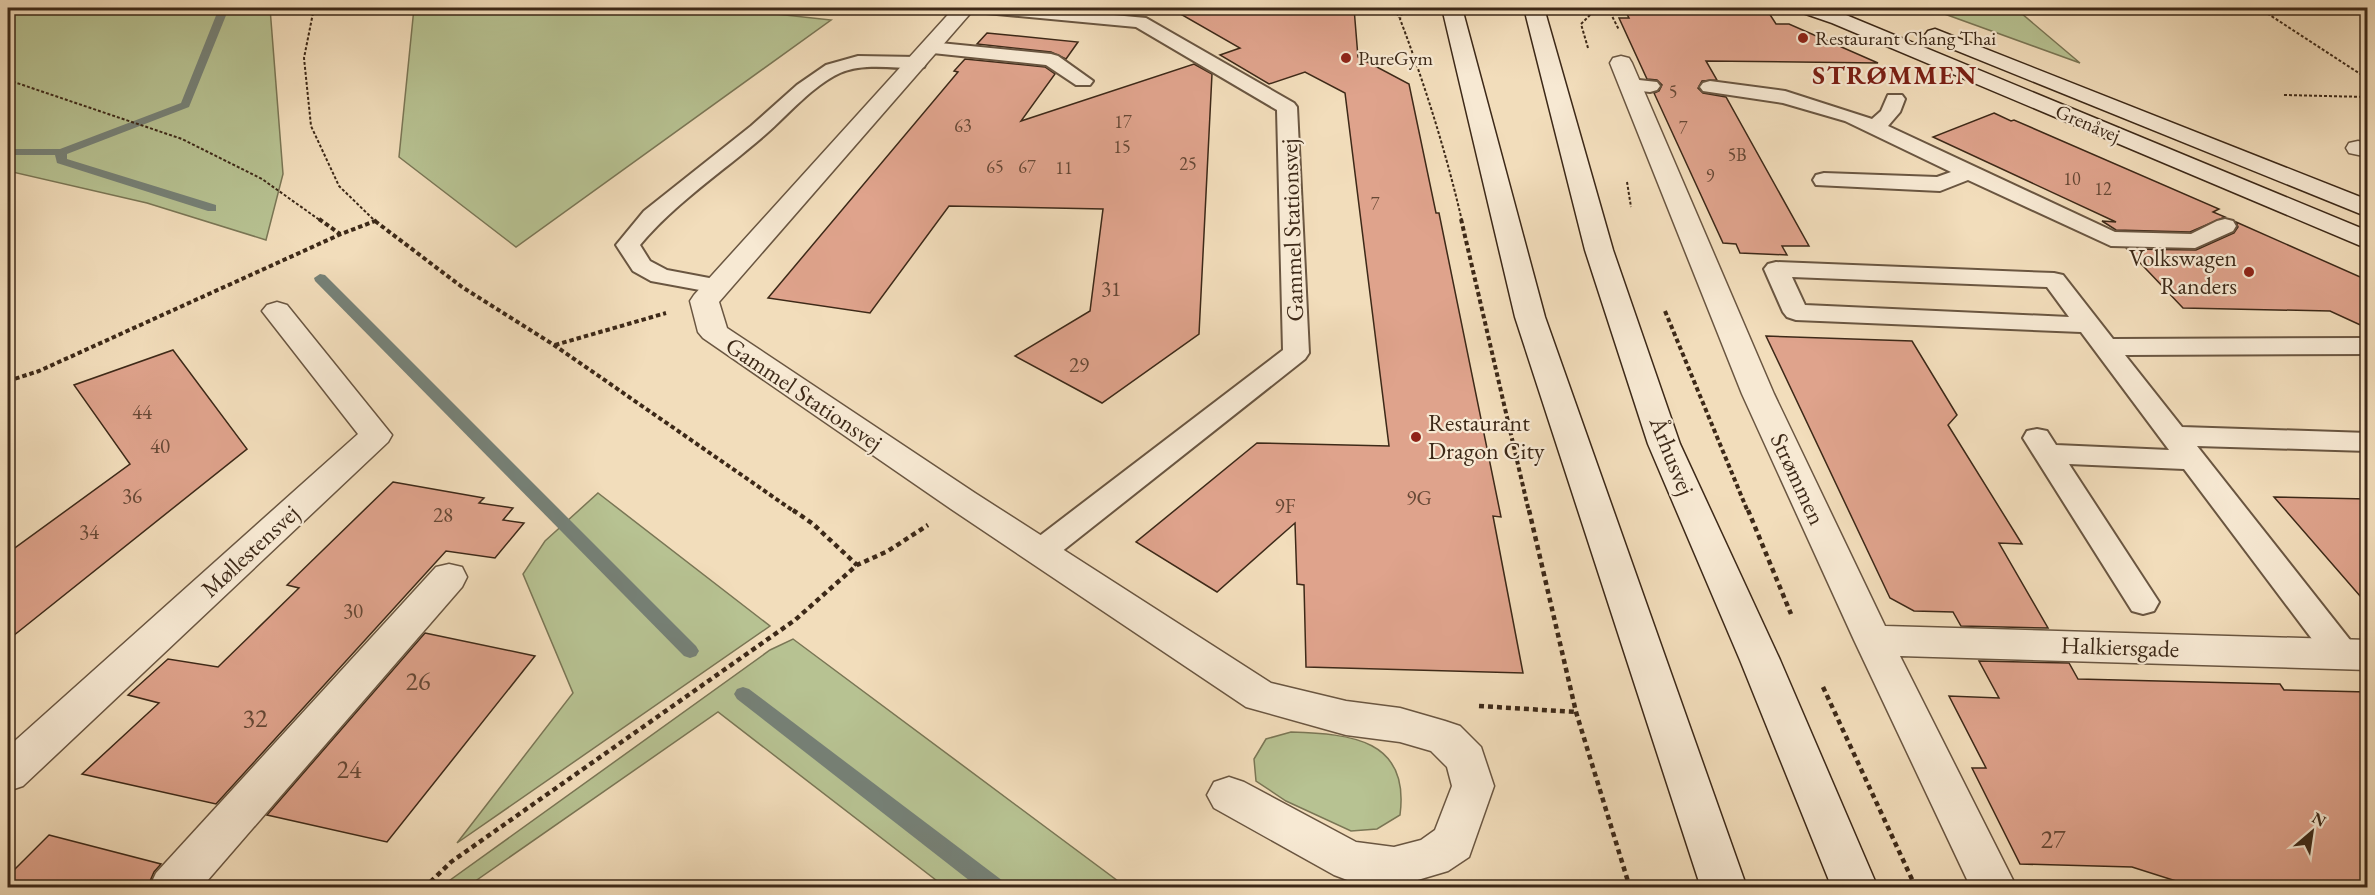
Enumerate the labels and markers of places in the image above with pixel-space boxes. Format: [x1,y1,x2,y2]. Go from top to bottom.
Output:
place label: Restaurant Chang Thai [1815,25,1996,51]
marker: Restaurant Chang Thai [1796,31,1810,45]
place label: PureGym [1358,45,1433,71]
marker: PureGym [1339,51,1353,65]
place label: Volkswagen Randers [2129,242,2237,301]
marker: Volkswagen Randers [2242,265,2256,279]
place label: Restaurant Dragon City [1428,407,1545,466]
marker: Restaurant Dragon City [1409,430,1423,444]

